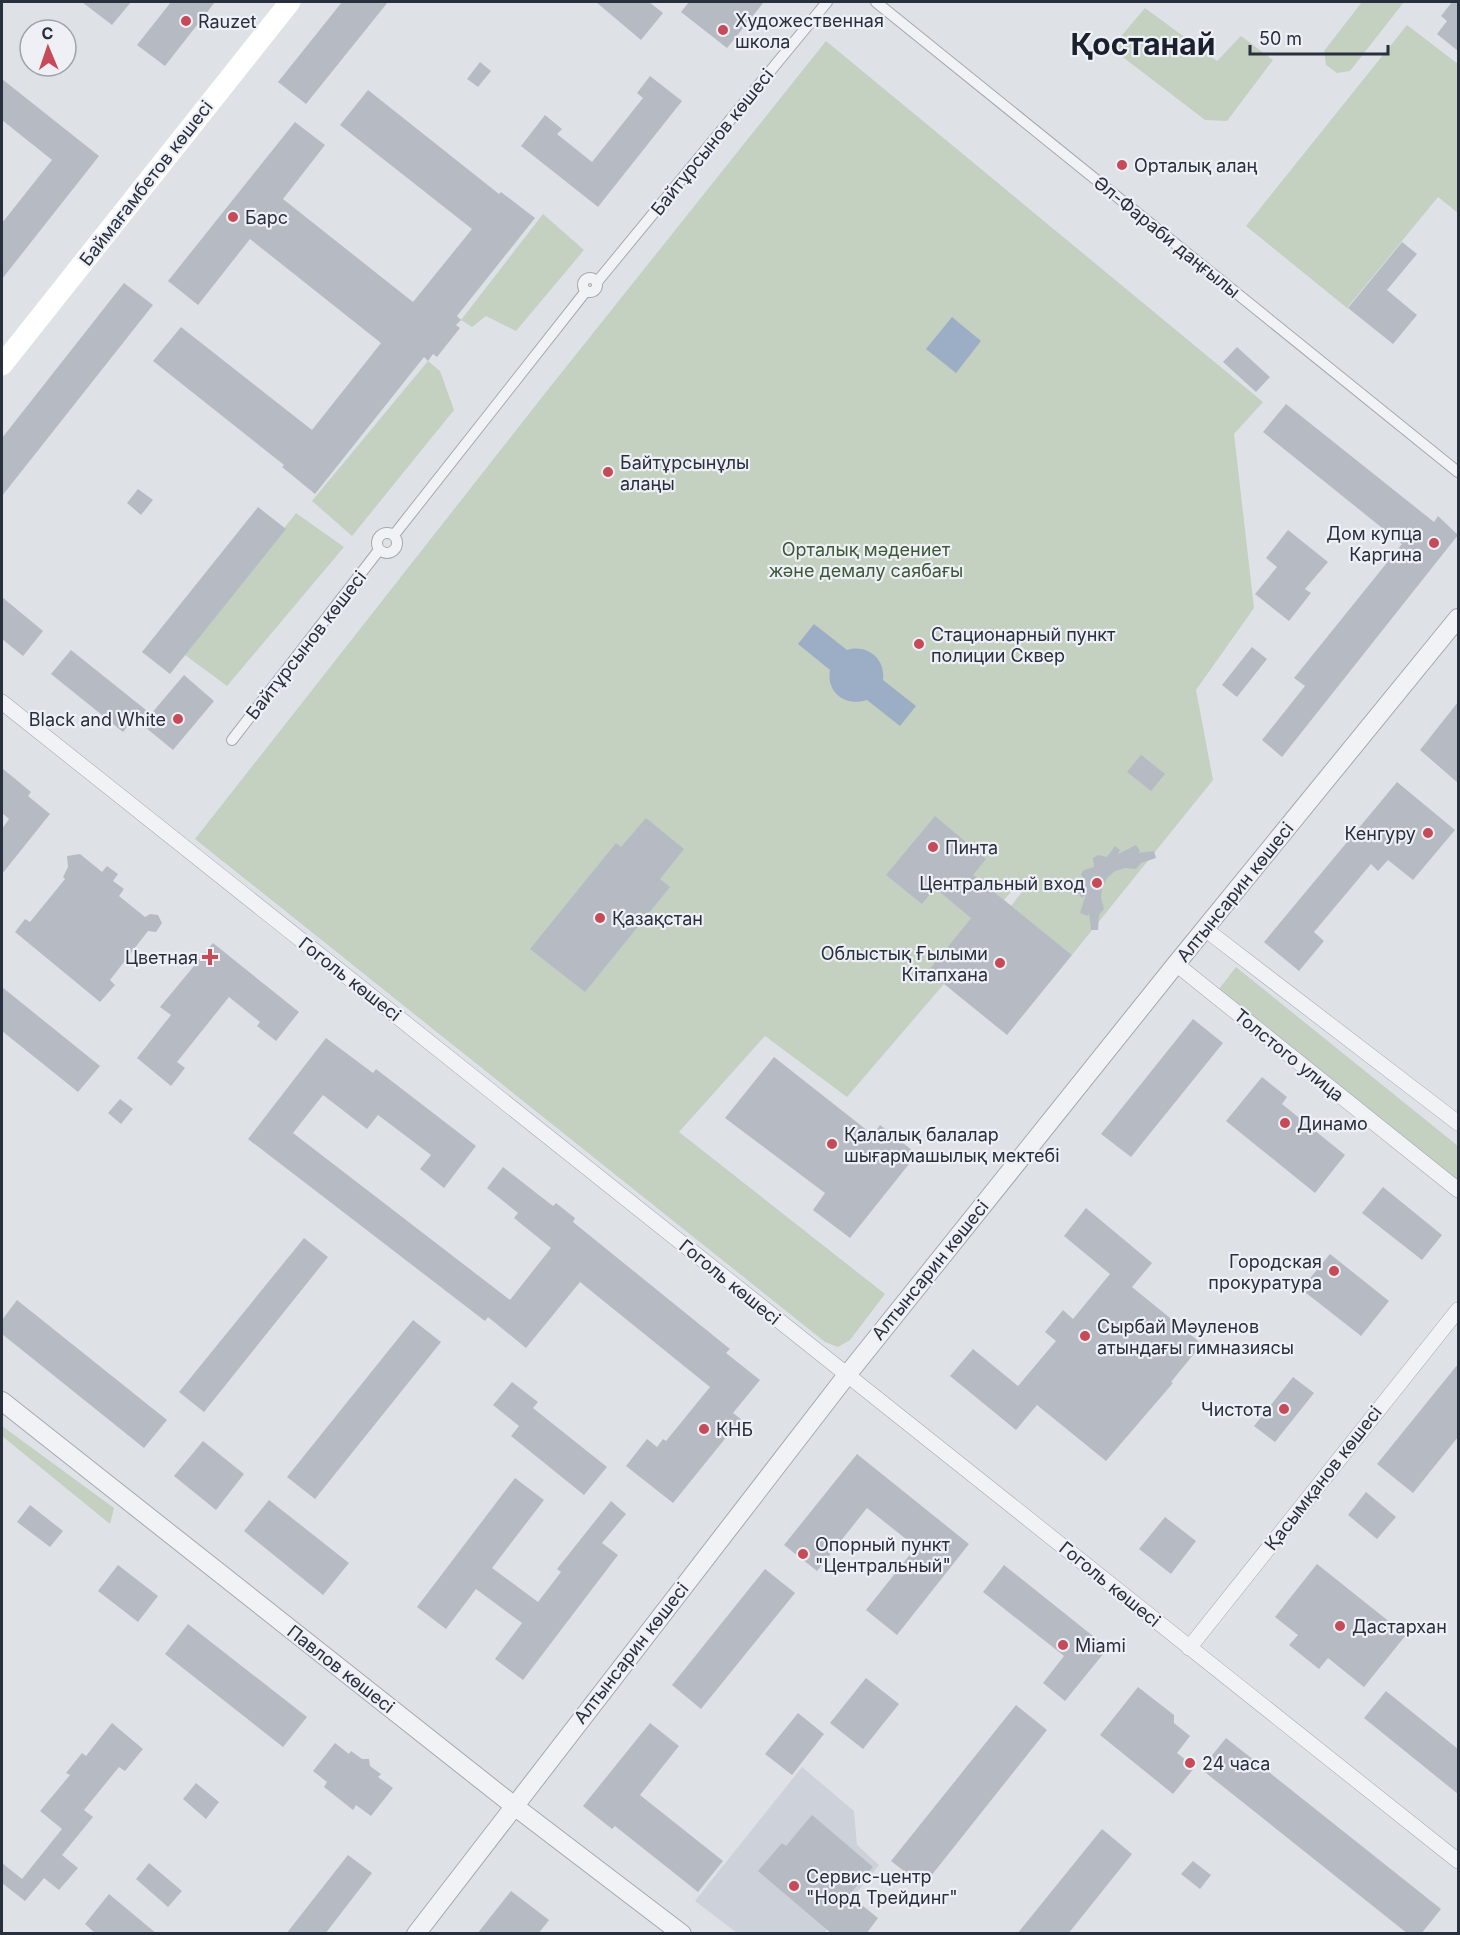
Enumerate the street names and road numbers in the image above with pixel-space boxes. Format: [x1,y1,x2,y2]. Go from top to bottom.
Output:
street label: Байтұрсынов көшесі [646,64,778,220]
street label: Баймағамбетов көшесі [75,96,217,270]
street label: Әл-Фараби даңғылы [1090,172,1244,302]
street label: Байтұрсынов көшесі [242,567,370,723]
street label: Алтынсарин көшесі [1172,818,1298,966]
street label: Гоголь көшесі [295,933,405,1025]
street label: Толстого улица [1230,1004,1348,1106]
street label: Алтынсарин көшесі [867,1196,993,1344]
street label: Гоголь көшесі [675,1235,785,1329]
street label: Қасымқанов көшесі [1260,1402,1386,1554]
street label: Гоголь көшесі [1055,1537,1165,1631]
street label: Алтынсарин көшесі [569,1578,693,1728]
street label: Павлов көшесі [283,1621,399,1717]

